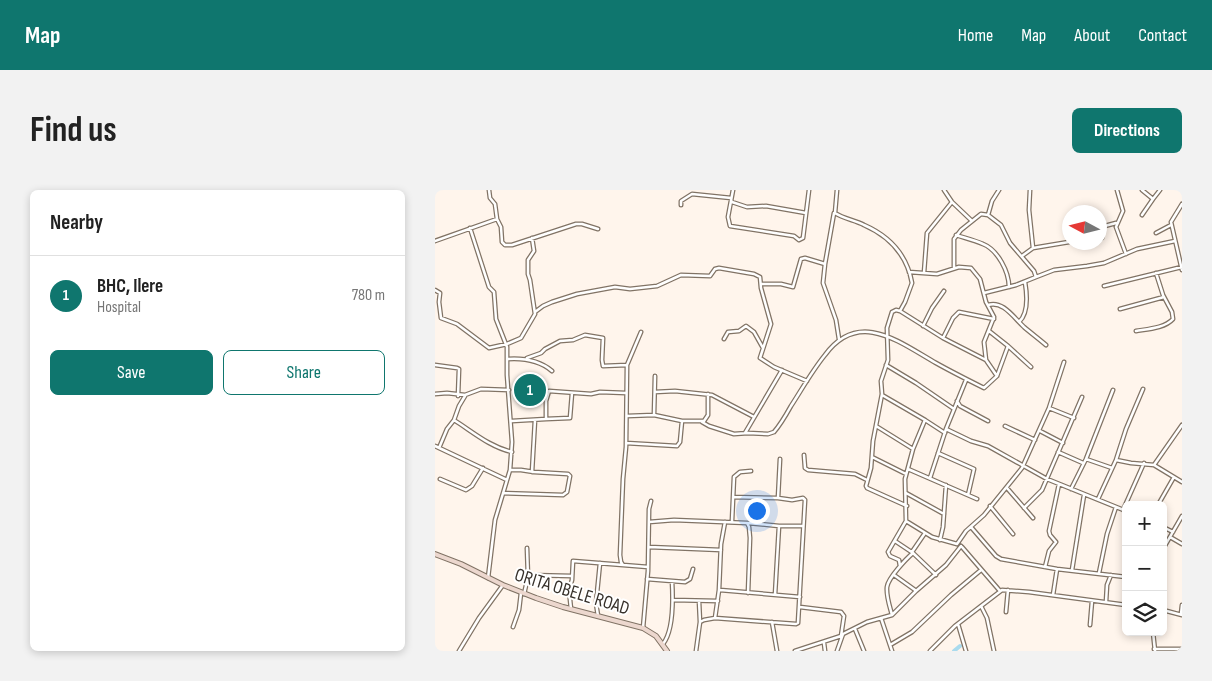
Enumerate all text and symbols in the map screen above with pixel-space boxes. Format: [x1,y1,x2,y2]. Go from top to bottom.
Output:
text: Map [25,21,60,50]
text: Home [958,25,993,46]
text: Map [1021,25,1046,46]
text: About [1074,25,1110,46]
text: Contact [1138,25,1187,46]
button: Directions [1072,108,1182,153]
text: Find us [30,109,117,152]
north arrow [1062,205,1107,250]
text: Nearby [50,210,103,235]
text: BHC, Ilere [97,275,163,298]
text: 1 [63,286,69,305]
text: 780 m [352,286,385,305]
text: Hospital [97,298,141,317]
button: Save [50,350,213,395]
button: Share [223,350,385,395]
pin: 1 [514,371,546,409]
your location [744,498,770,524]
map controls [1122,501,1167,636]
button: + [1122,501,1167,546]
button: − [1122,546,1167,591]
street label: ORITA OBELE ROAD [512,564,632,620]
button: layers [1122,591,1167,636]

